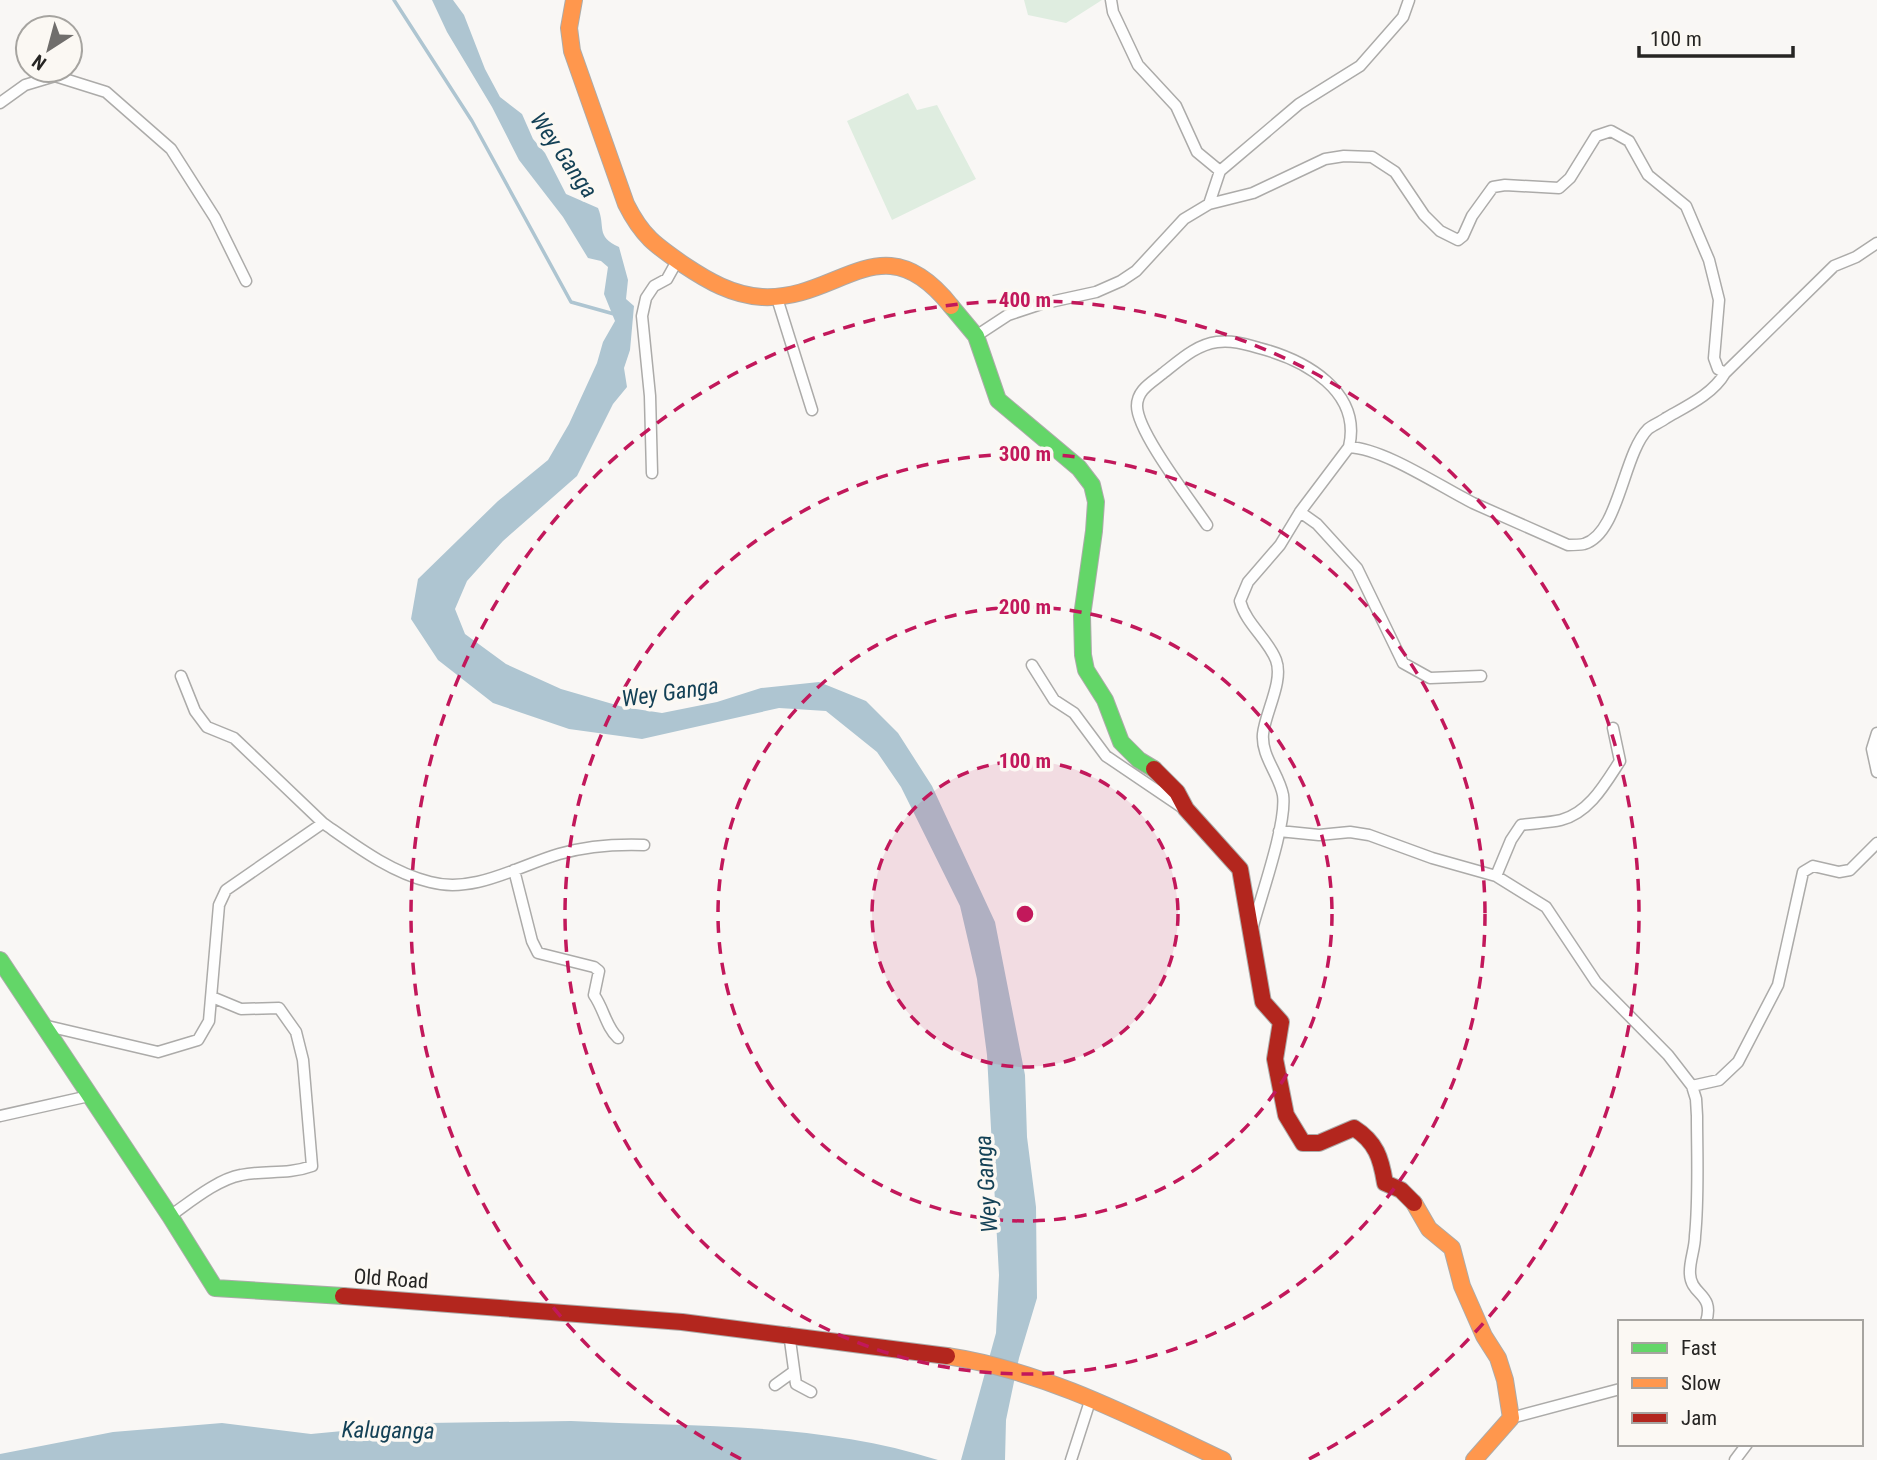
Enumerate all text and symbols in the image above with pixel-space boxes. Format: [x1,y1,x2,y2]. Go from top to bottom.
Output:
north arrow [14,14,84,84]
scale bar [1639,14,1793,58]
text: 100 m [1650,27,1702,51]
text: N [28,50,51,75]
water label: Wey Ganga [524,107,603,203]
text: 400 m [999,288,1051,312]
text: 300 m [999,442,1051,466]
text: 200 m [999,595,1051,619]
water label: Wey Ganga [620,672,720,713]
text: 100 m [999,749,1051,773]
centre of rings [1013,902,1037,926]
water label: Wey Ganga [970,1134,1003,1234]
street label: Old Road [353,1264,429,1294]
legend [1618,1320,1863,1446]
text: Fast [1681,1336,1717,1360]
text: Slow [1681,1371,1721,1395]
text: Jam [1681,1406,1717,1430]
water label: Kaluganga [341,1416,435,1445]

